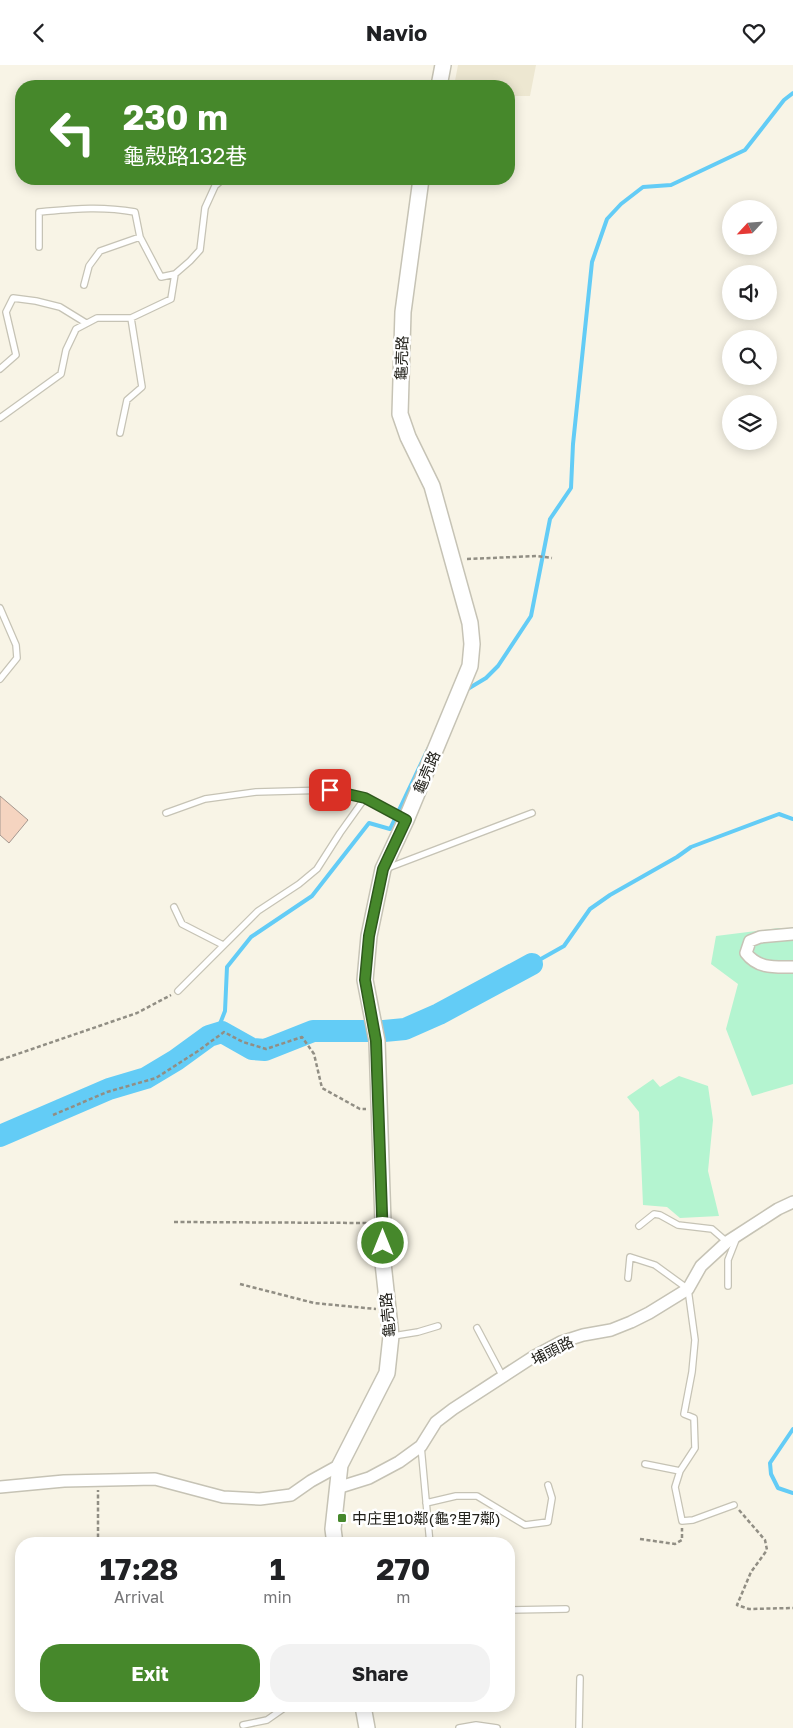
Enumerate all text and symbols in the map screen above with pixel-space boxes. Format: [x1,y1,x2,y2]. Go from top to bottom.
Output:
icon: back [25,19,53,47]
text: Navio [366,19,427,46]
icon: heart [740,19,768,47]
text: 230 m [123,96,228,138]
icon: left [40,100,105,165]
text: 龜殼路132巷 [123,142,247,169]
north arrow [722,200,778,255]
map controls [722,200,777,450]
button: sound [722,265,777,320]
button: search [722,330,777,385]
street label: 龜壳路 [391,335,411,381]
button: layers [722,395,777,450]
street label: 龜壳路 [409,748,443,796]
pin [309,769,351,811]
icon: arrive [316,776,344,804]
position arrow [356,1216,408,1268]
street label: 龜壳路 [376,1292,398,1338]
street label: 埔頭路 [528,1332,576,1368]
place label: 中庄里10鄰(龜?里7鄰) [352,1509,501,1527]
marker: 中庄里10鄰(龜?里7鄰) [336,1512,348,1524]
text: 17:28 [100,1551,179,1587]
text: 1 [270,1551,285,1587]
text: 270 [376,1551,430,1587]
text: Arrival [114,1587,164,1607]
text: min [263,1587,292,1607]
text: m [396,1587,410,1607]
button: Exit [40,1644,260,1702]
button: Share [270,1644,490,1702]

